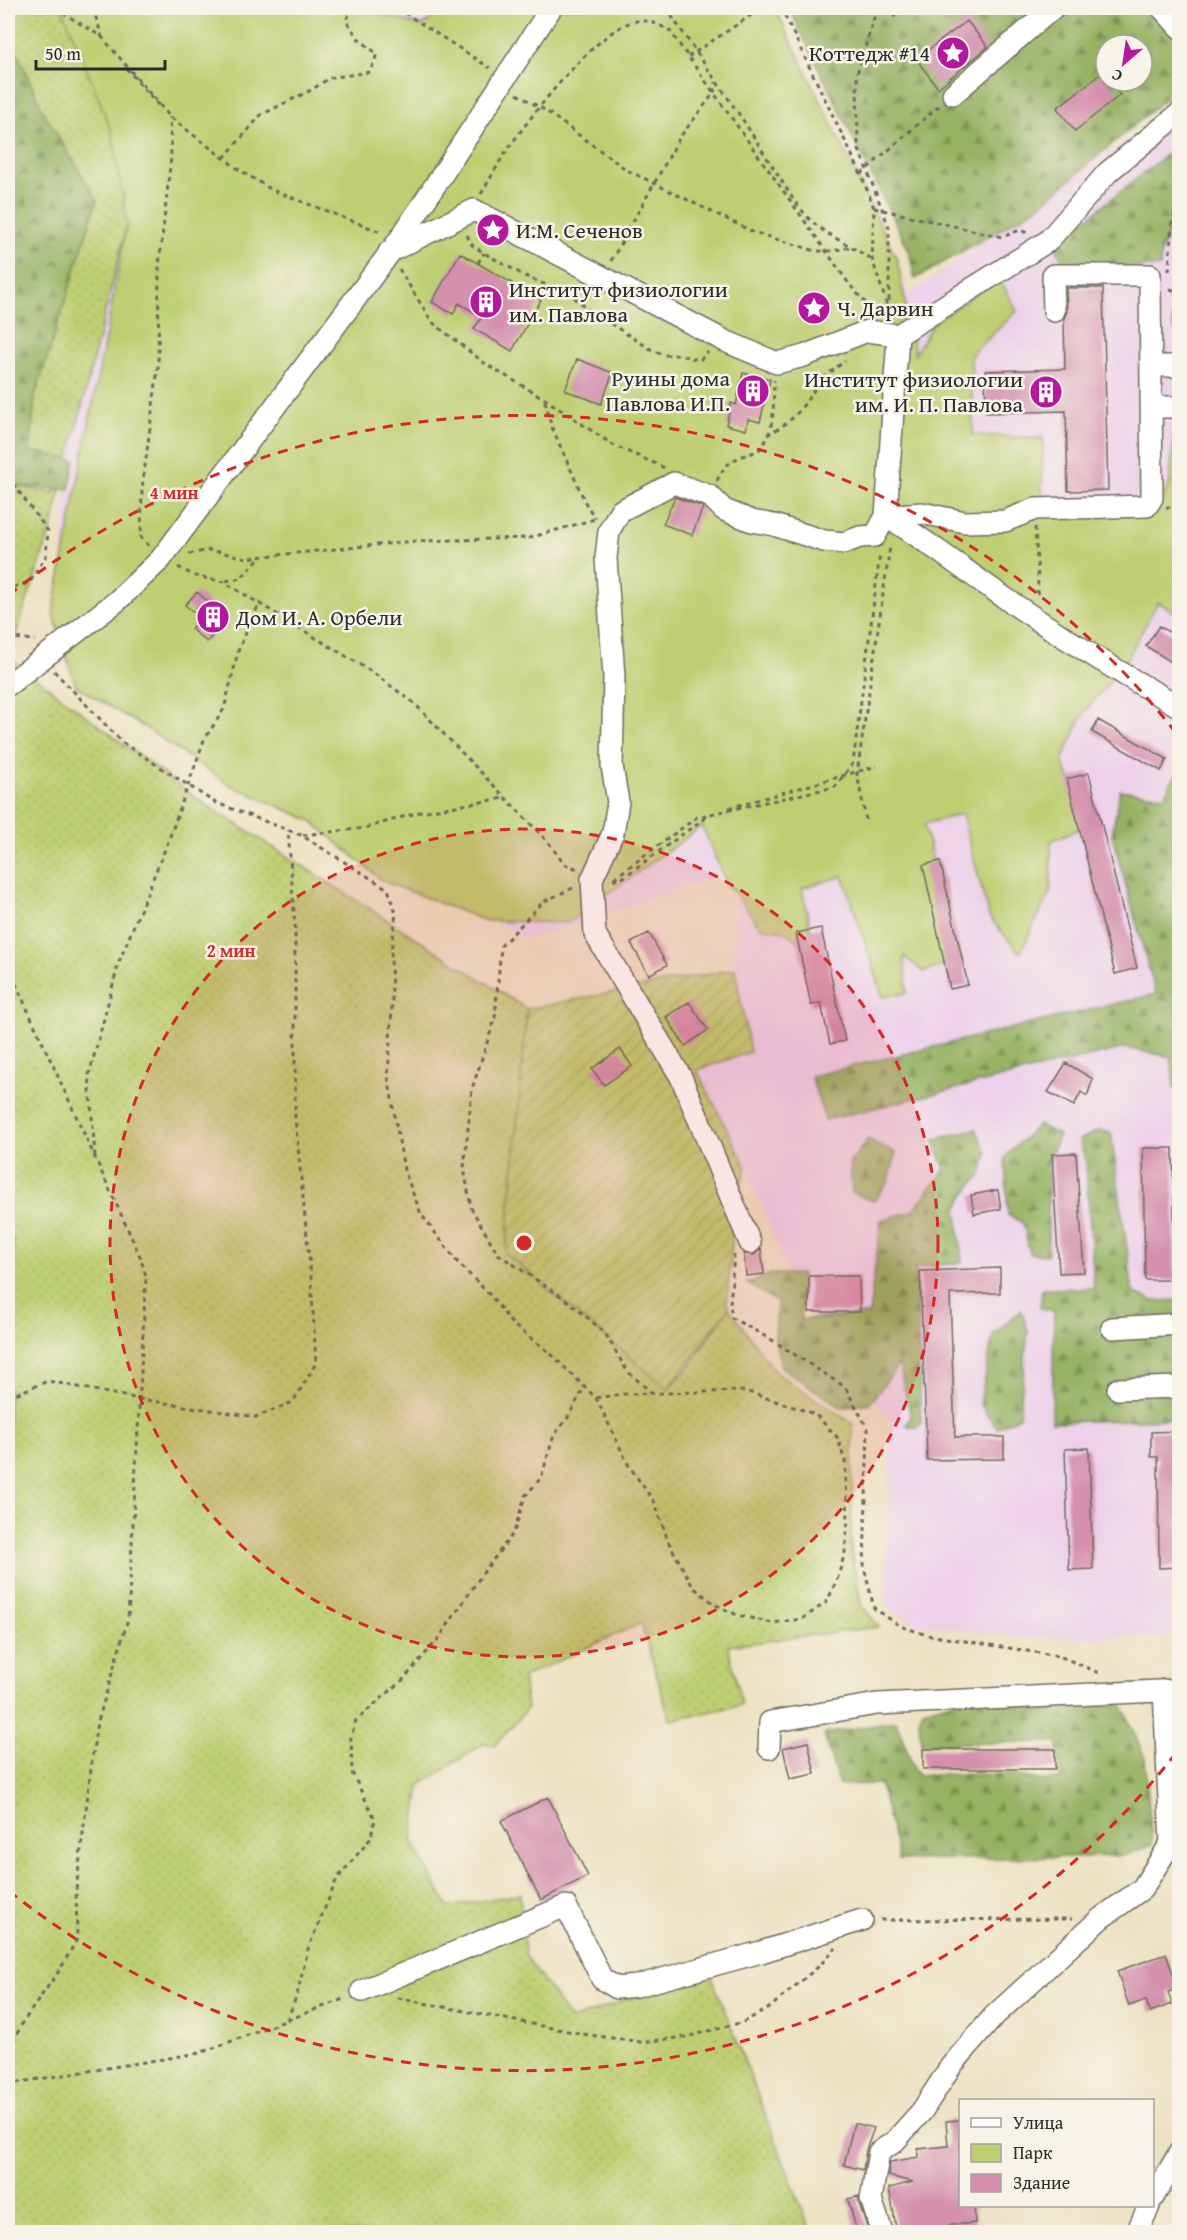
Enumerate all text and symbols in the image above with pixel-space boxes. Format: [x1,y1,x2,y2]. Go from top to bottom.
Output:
scale bar [36,33,165,71]
north arrow [1094,33,1154,93]
place icon: Коттедж #14 [935,35,971,71]
place label: Коттедж #14 [809,37,930,69]
text: 50 m [45,40,81,67]
text: С [1107,63,1127,89]
place icon: И.М. Сеченов [475,212,511,248]
place label: И.М. Сеченов [516,214,643,246]
place label: Институт физиологии им. Павлова [509,273,728,330]
building icon: Институт физиологии им. Павлова [468,284,504,320]
place icon: Ч. Дарвин [796,290,832,326]
place label: Ч. Дарвин [837,292,934,324]
place label: Руины дома Павлова И.П. [606,362,731,419]
place label: Институт физиологии им. И. П. Павлова [804,363,1024,420]
building icon: Руины дома Павлова И.П. [735,373,771,409]
building icon: Институт физиологии им. И. П. Павлова [1028,374,1064,410]
text: 4 мин [149,479,199,506]
building icon: Дом И. А. Орбели [195,599,231,635]
place label: Дом И. А. Орбели [235,601,402,633]
text: 2 мин [206,937,256,964]
centre of rings [514,1233,534,1253]
legend [959,2099,1154,2207]
text: Улица [1013,2109,1064,2136]
text: Парк [1013,2139,1053,2166]
text: Здание [1013,2169,1070,2196]

